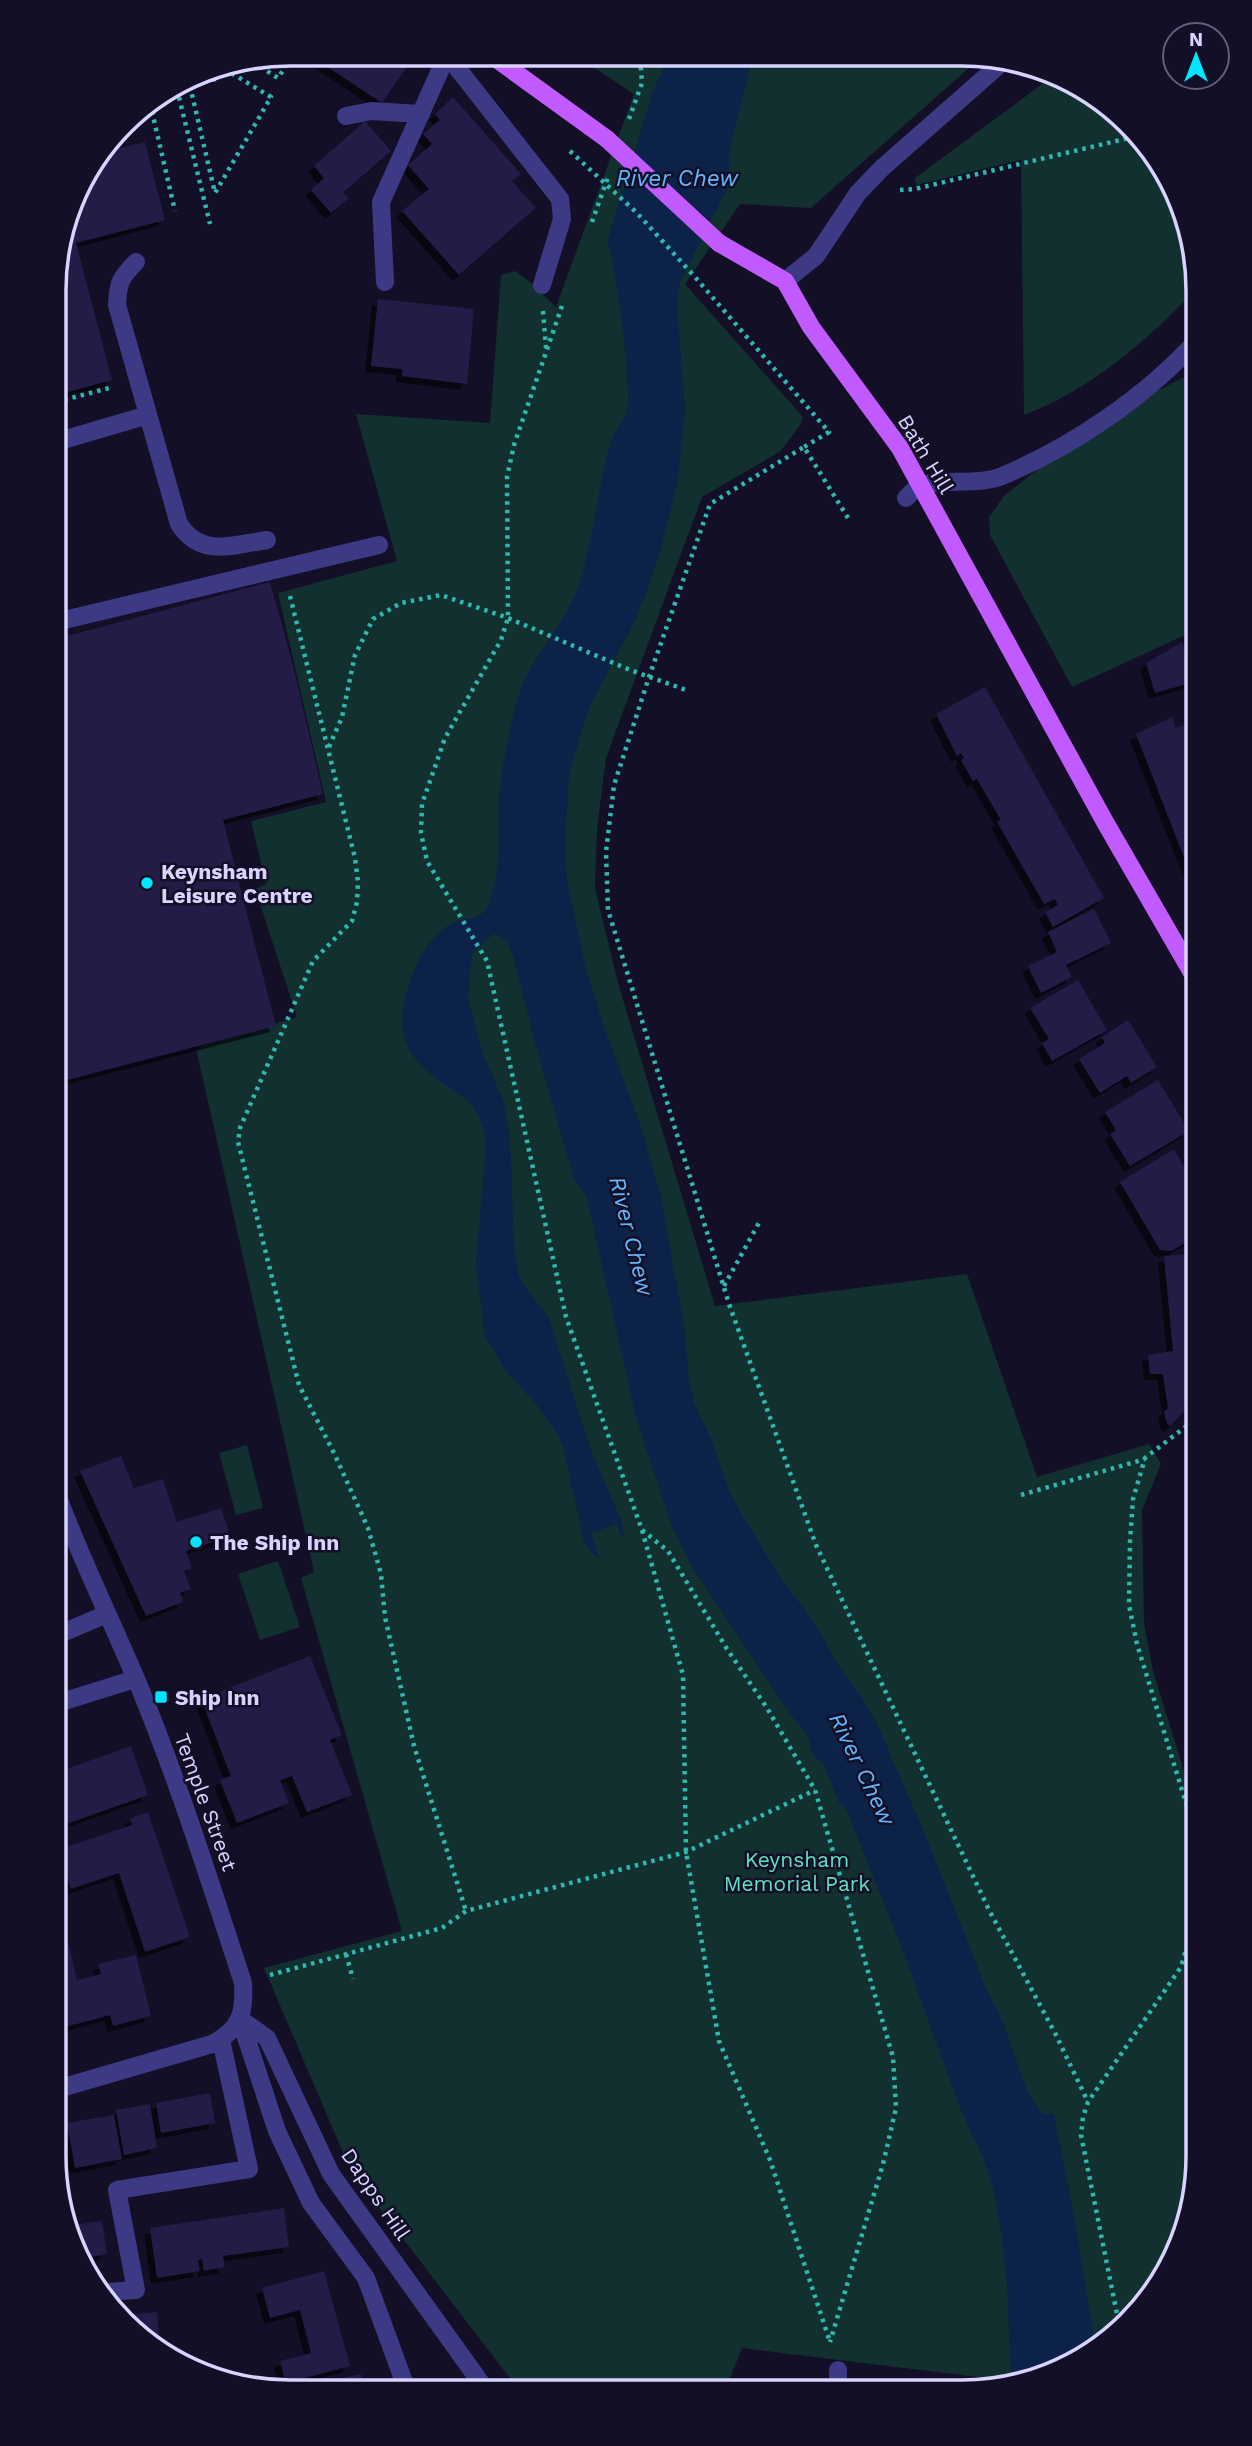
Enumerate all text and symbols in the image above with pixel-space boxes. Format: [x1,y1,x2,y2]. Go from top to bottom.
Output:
north arrow [1161,21,1231,91]
text: N [1189,28,1203,51]
water label: River Chew [616,165,739,192]
street label: Bath Hill [893,410,960,499]
place label: Keynsham Leisure Centre [161,859,313,908]
marker: Keynsham Leisure Centre [139,875,155,891]
water label: River Chew [603,1174,659,1300]
place label: The Ship Inn [210,1530,339,1555]
marker: The Ship Inn [188,1534,204,1550]
place label: Ship Inn [175,1685,260,1710]
marker: Ship Inn [153,1689,169,1705]
water label: River Chew [823,1708,902,1831]
street label: Temple Street [170,1730,243,1874]
park label: Keynsham Memorial Park [724,1847,870,1896]
street label: Dapps Hill [336,2143,416,2245]

